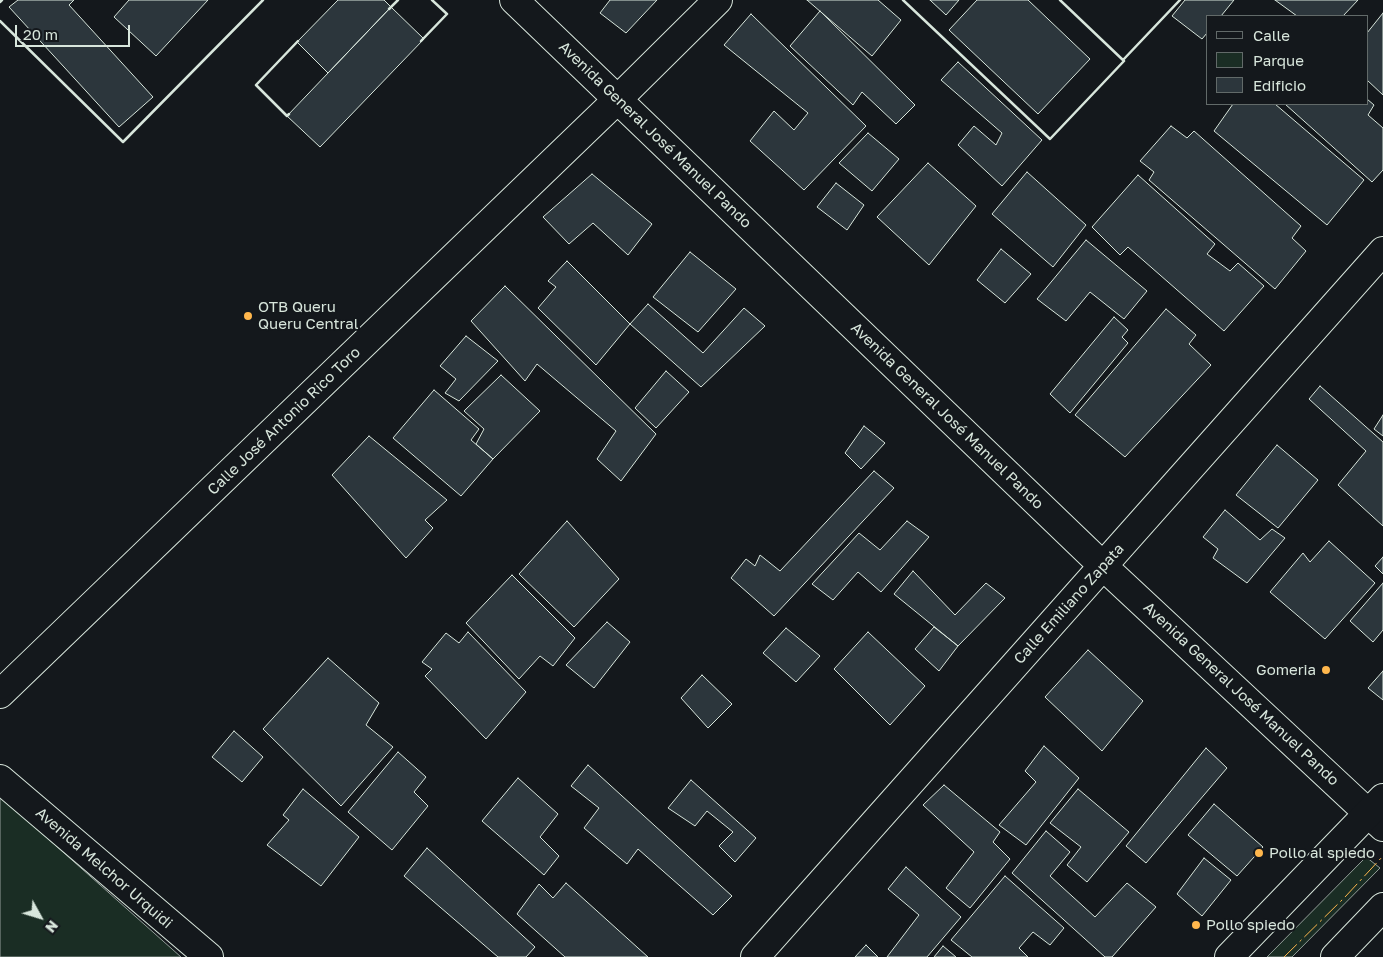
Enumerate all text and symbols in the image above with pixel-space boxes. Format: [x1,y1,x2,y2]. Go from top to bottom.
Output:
scale bar [18,15,132,47]
legend [1206,15,1368,105]
text: 20 m [23,25,58,43]
text: Calle [1253,26,1290,44]
street label: Avenida General José Manuel Pando [555,38,755,232]
text: Parque [1253,51,1304,69]
text: Edificio [1253,76,1306,94]
place label: OTB Queru Queru Central [258,298,358,333]
marker: OTB Queru Queru Central [242,310,254,322]
street label: Avenida General José Manuel Pando [847,319,1047,513]
street label: Calle José Antonio Rico Toro [204,343,364,499]
street label: Calle Emiliano Zapata [1010,540,1128,668]
street label: Avenida General José Manuel Pando [1139,598,1343,790]
place label: Gomeria [1256,661,1316,679]
marker: Gomeria [1320,664,1332,676]
street label: Avenida Melchor Urquidi [32,804,176,932]
place label: Pollo al spiedo [1269,844,1375,862]
marker: Pollo al spiedo [1253,847,1265,859]
north arrow [15,892,65,942]
place label: Pollo spiedo [1206,916,1295,934]
text: N [42,917,62,936]
marker: Pollo spiedo [1190,919,1202,931]

